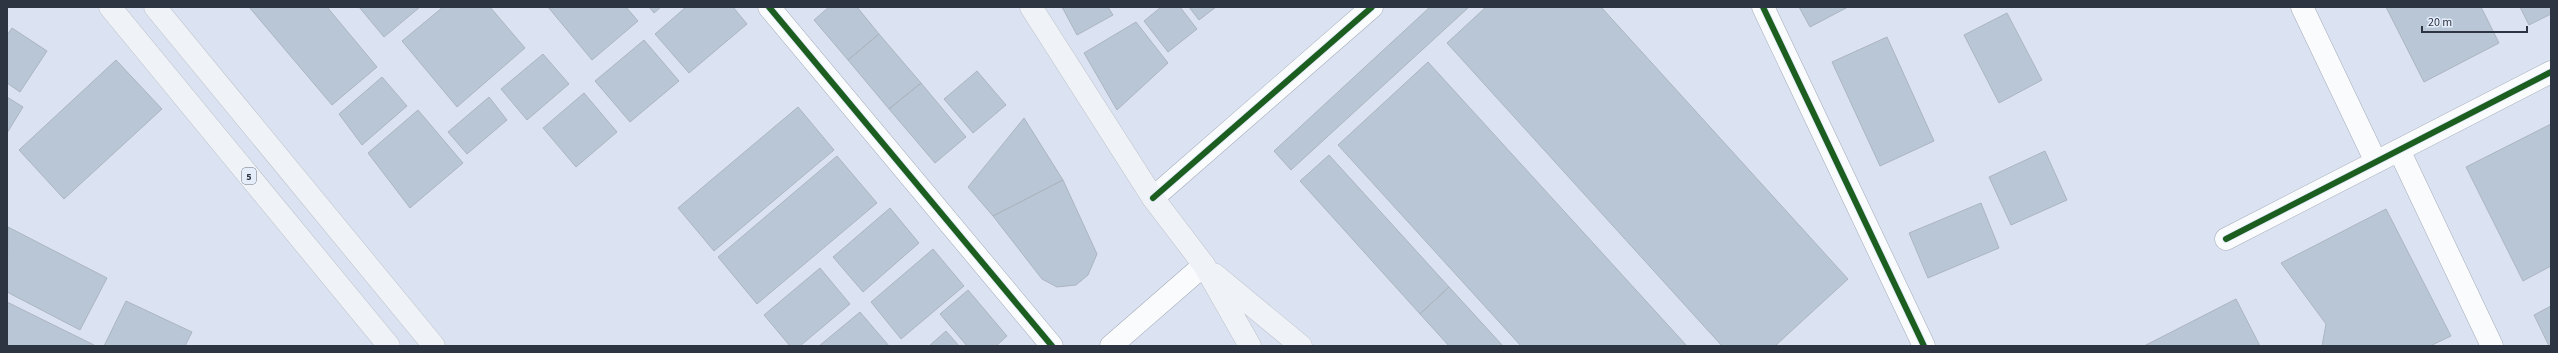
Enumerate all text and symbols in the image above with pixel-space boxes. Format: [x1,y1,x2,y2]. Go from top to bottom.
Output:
scale bar [2422,8,2527,34]
text: 20 m [2428,14,2452,31]
road number: 5 [242,168,256,184]

